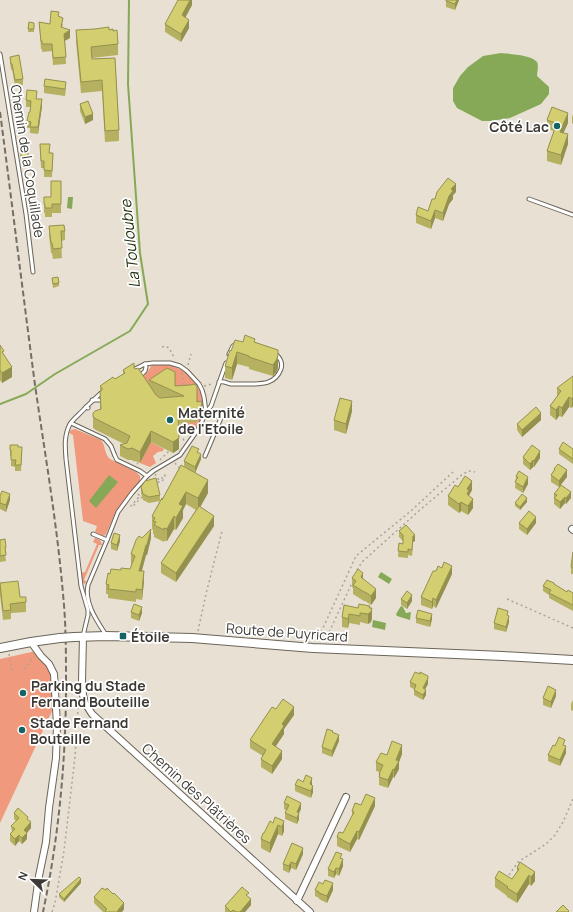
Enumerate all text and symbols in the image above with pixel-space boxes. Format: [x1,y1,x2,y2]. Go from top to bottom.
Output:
street label: Chemin de la Coquillade [7,83,49,239]
place label: Côté Lac [489,117,549,136]
marker: Côté Lac [552,121,562,131]
water label: La Touloubre [115,198,145,289]
place label: Maternité de l'Etoile [178,403,245,438]
marker: Maternité de l'Etoile [165,415,175,425]
street label: Route de Puyricard [225,618,349,646]
place label: Étoile [131,627,170,646]
marker: Étoile [118,631,128,641]
place label: Parking du Stade Fernand Bouteille [31,676,150,711]
marker: Parking du Stade Fernand Bouteille [18,688,28,698]
place label: Stade Fernand Bouteille [30,713,128,748]
marker: Stade Fernand Bouteille [17,725,27,735]
street label: Chemin des Plâtrières [138,739,256,847]
north arrow [12,860,52,900]
text: N [14,869,31,882]

